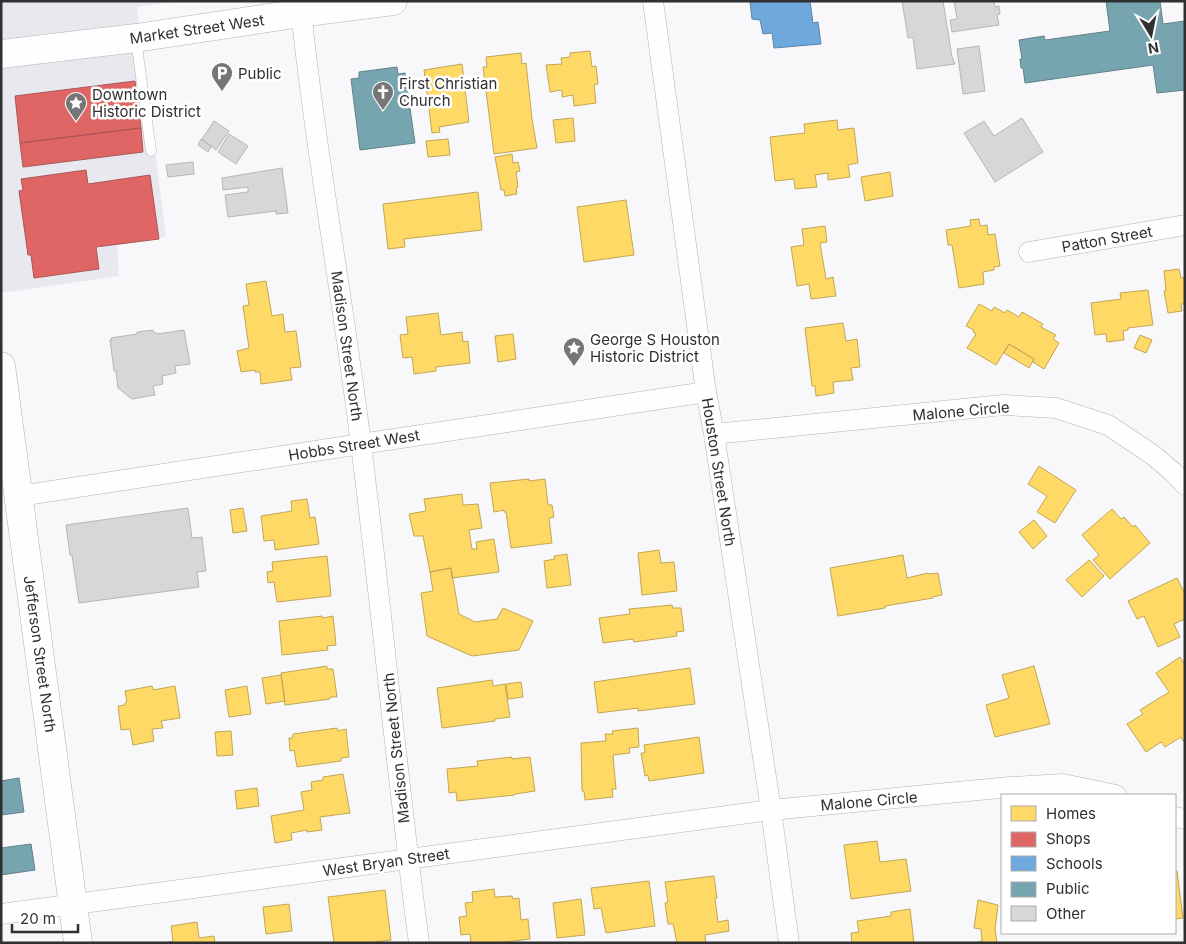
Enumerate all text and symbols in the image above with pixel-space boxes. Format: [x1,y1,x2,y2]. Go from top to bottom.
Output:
street label: Market Street West [128,10,266,48]
north arrow [1126,10,1176,60]
text: N [1147,39,1160,58]
parking icon: Public [210,61,234,92]
place label: Public [238,64,281,83]
place label: First Christian Church [399,74,497,110]
church icon: First Christian Church [371,80,395,111]
place label: Downtown Historic District [92,85,201,121]
place icon: Downtown Historic District [64,91,88,122]
street label: Patton Street [1060,222,1154,256]
street label: Madison Street North [327,270,367,422]
place label: George S Houston Historic District [590,330,720,366]
place icon: George S Houston Historic District [562,336,586,367]
street label: Houston Street North [698,396,740,548]
street label: Malone Circle [912,397,1010,425]
street label: Hobbs Street West [287,425,421,465]
street label: Jefferson Street North [20,574,60,734]
street label: Madison Street North [379,672,413,824]
street label: Malone Circle [820,787,918,815]
legend [1001,794,1176,934]
text: Homes [1046,804,1096,823]
text: Shops [1046,829,1091,848]
street label: West Bryan Street [321,844,451,880]
text: Schools [1046,854,1103,873]
text: Public [1046,879,1089,898]
scale bar [12,902,79,934]
text: Other [1046,904,1086,923]
text: 20 m [20,909,56,928]

